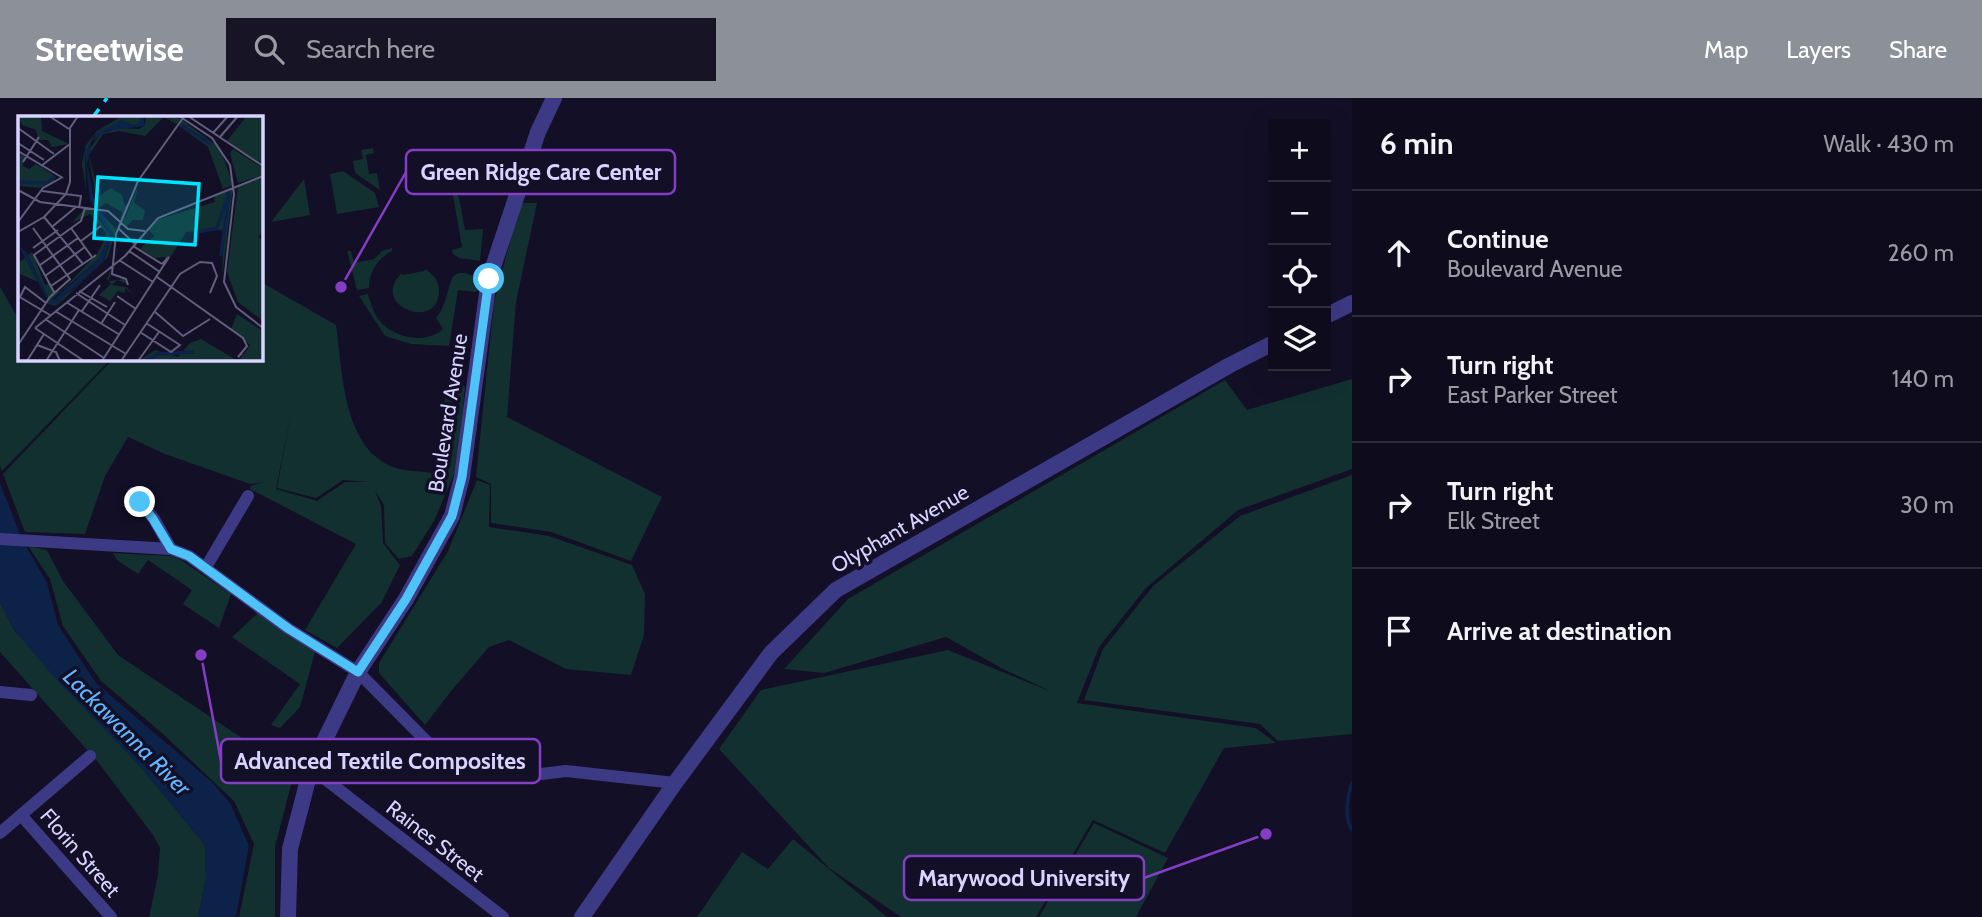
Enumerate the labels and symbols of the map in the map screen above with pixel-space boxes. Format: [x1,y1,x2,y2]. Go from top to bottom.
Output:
inset map [18,116,262,360]
callout: Green Ridge Care Center [406,150,675,194]
text: Green Ridge Care Center [421,158,662,186]
route start [473,263,504,294]
street label: Boulevard Avenue [423,332,472,494]
street label: Olyphant Avenue [827,479,973,578]
route end [124,486,155,517]
water label: Lackawanna River [58,663,197,802]
callout: Advanced Textile Composites [221,739,540,783]
text: Advanced Textile Composites [234,747,526,775]
street label: Raines Street [382,795,489,886]
street label: Florin Street [35,803,126,902]
callout: Marywood University [904,856,1144,900]
text: Marywood University [918,864,1131,892]

